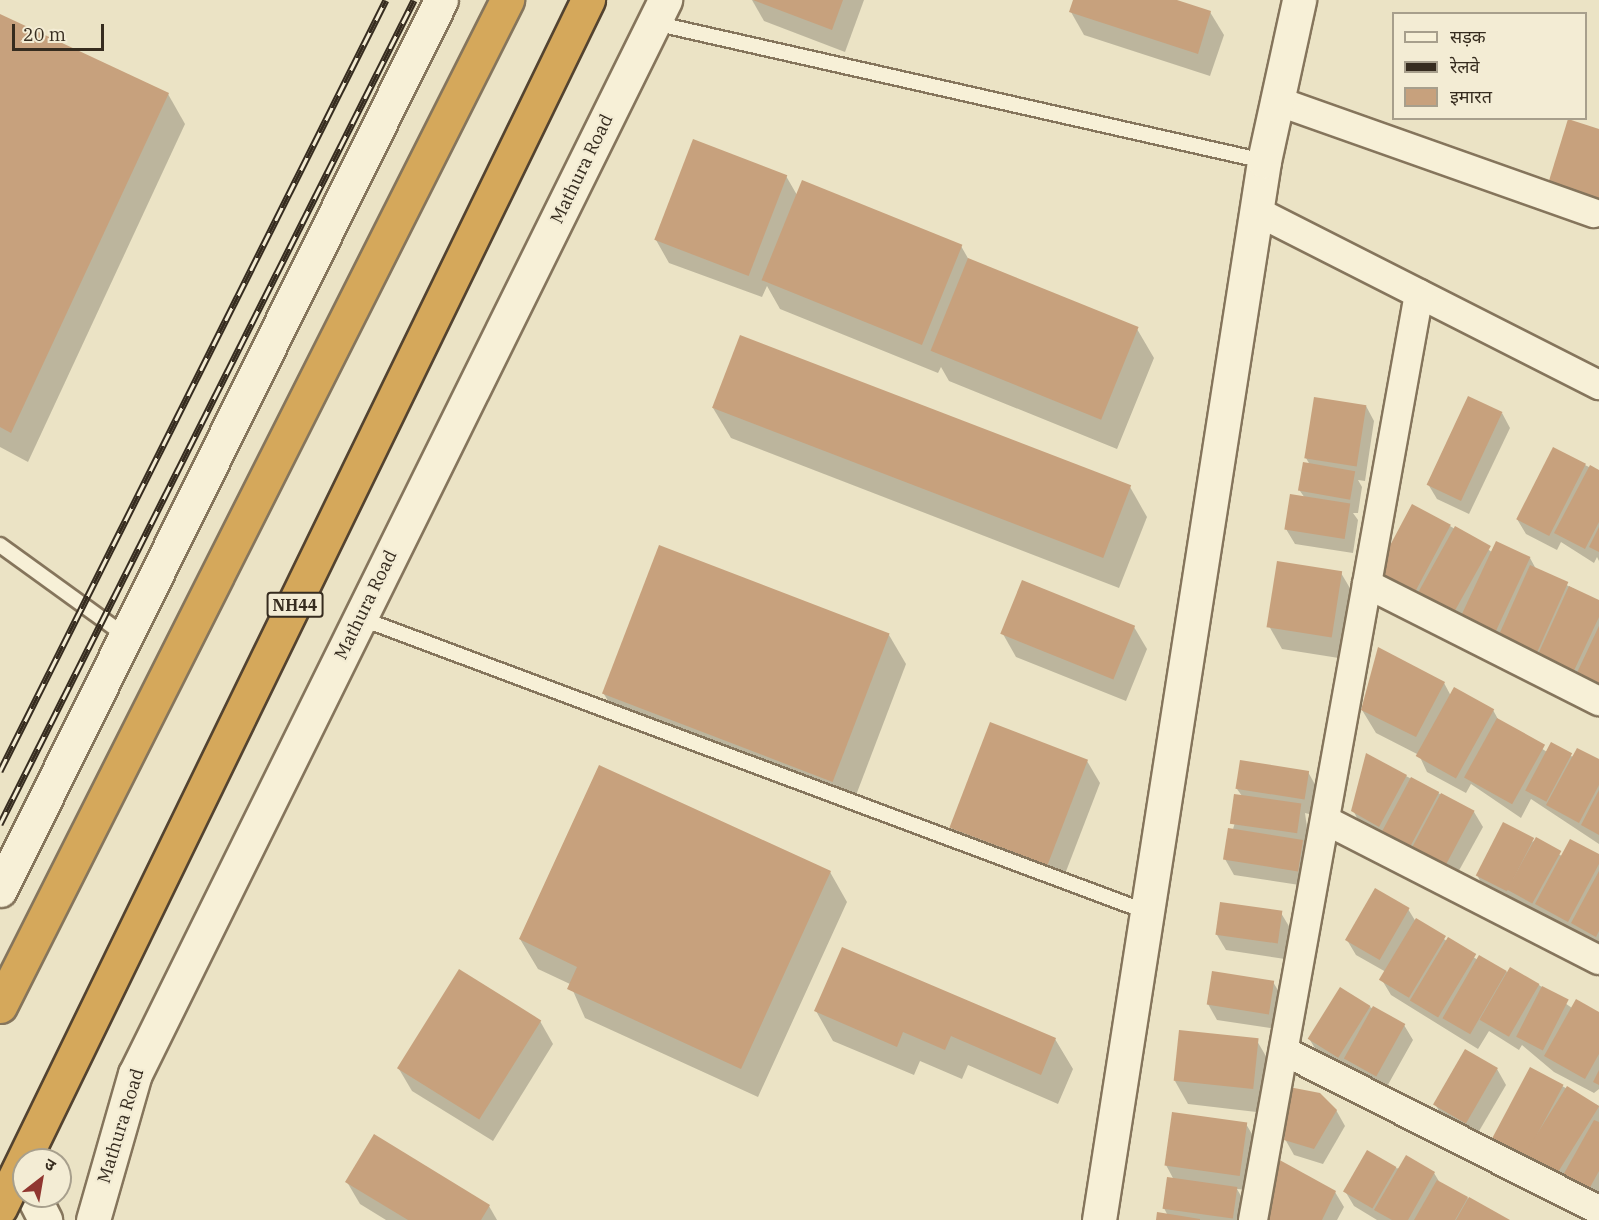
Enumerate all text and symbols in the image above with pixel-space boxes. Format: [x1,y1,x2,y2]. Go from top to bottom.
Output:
scale bar [15,12,106,50]
legend [1392,12,1587,120]
text: 20 m [23,23,66,46]
text: सड़क [1450,25,1486,48]
text: रेलवे [1450,55,1480,78]
text: इमारत [1450,85,1492,108]
street label: Mathura Road [546,111,618,227]
street label: Mathura Road [330,547,402,663]
road number: NH44 [266,592,324,618]
street label: Mathura Road [93,1066,149,1186]
north arrow [12,1148,72,1208]
text: उ [41,1153,59,1175]

